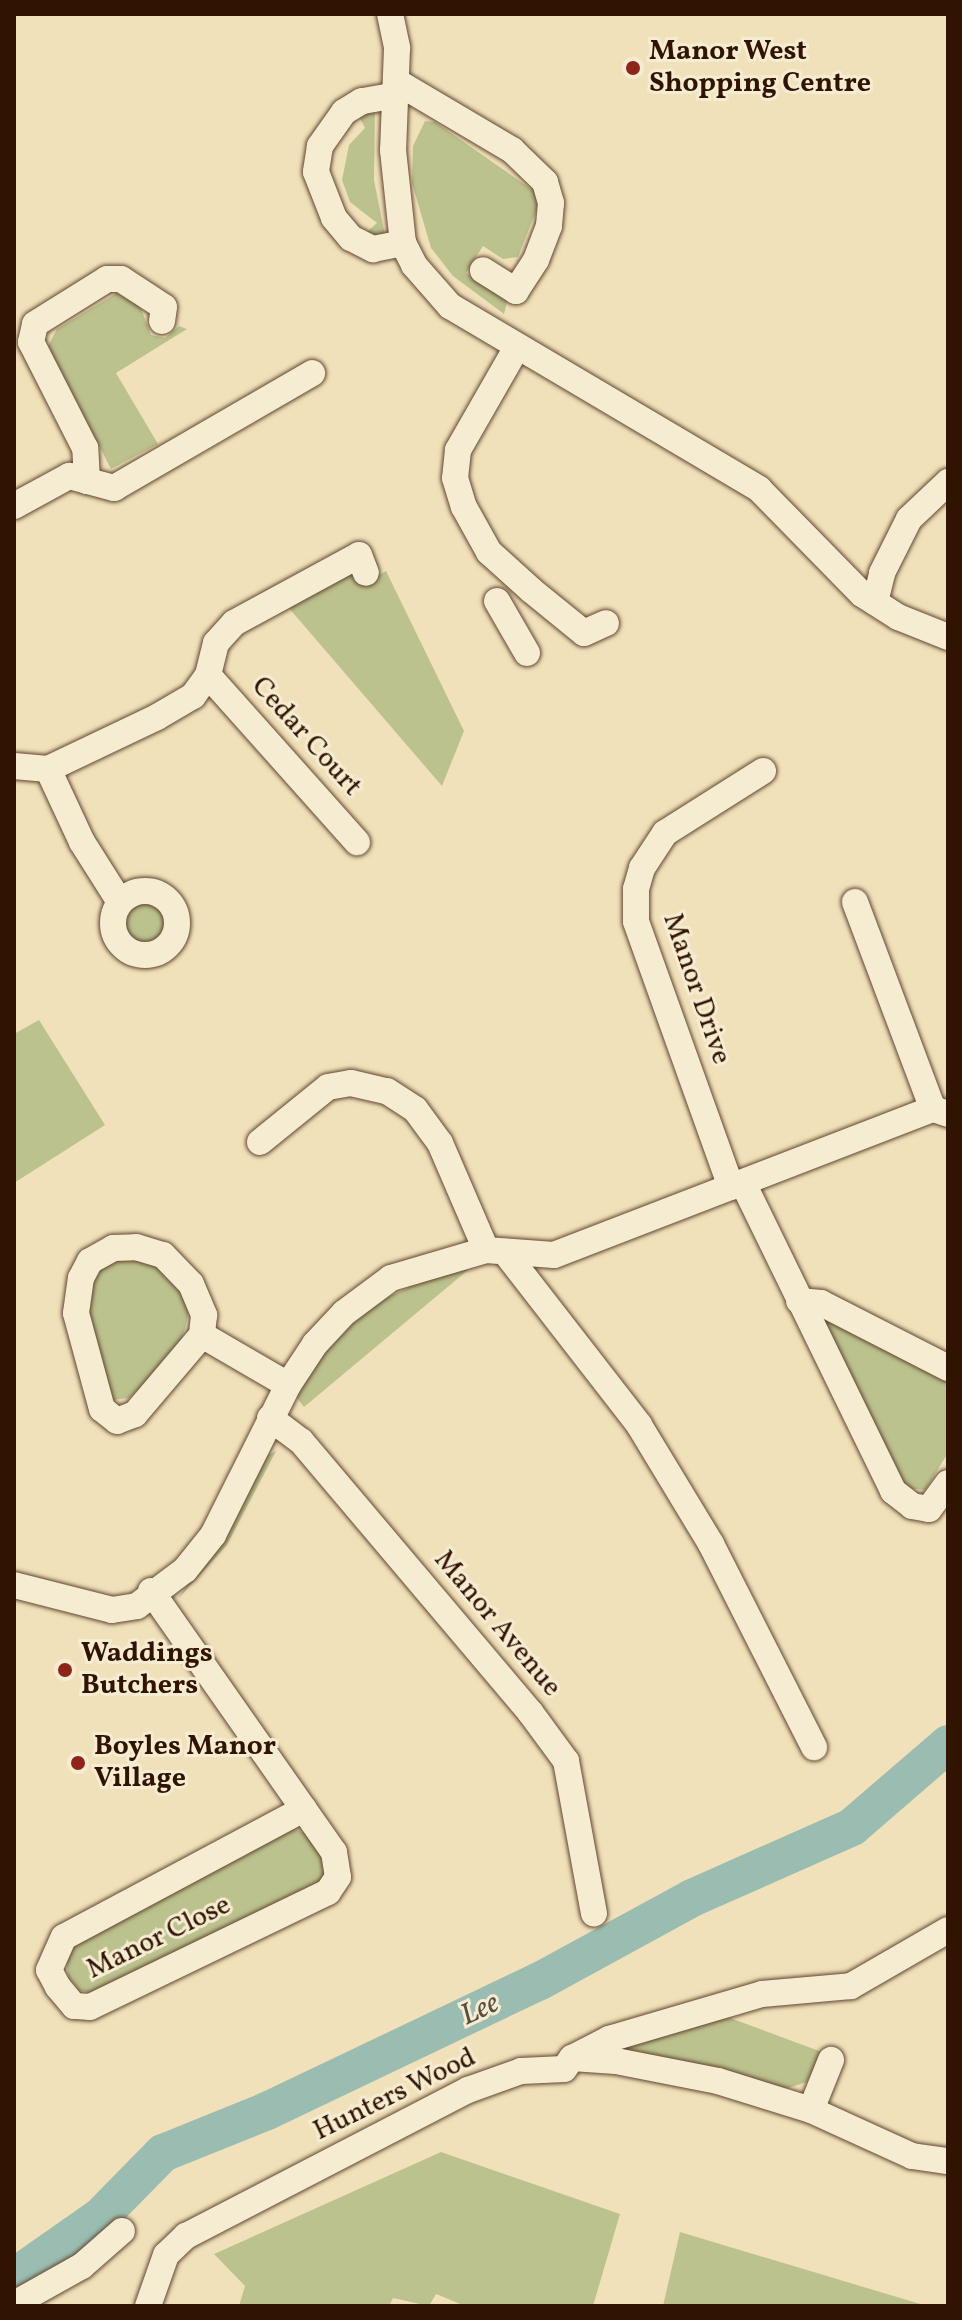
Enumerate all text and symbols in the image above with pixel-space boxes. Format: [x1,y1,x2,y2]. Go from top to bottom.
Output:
place label: Manor West Shopping Centre [649,35,871,101]
marker: Manor West Shopping Centre [624,59,642,77]
street label: Cedar Court [244,670,368,804]
street label: Manor Drive [655,909,737,1069]
street label: Manor Avenue [426,1544,568,1704]
place label: Waddings Butchers [81,1637,213,1703]
marker: Waddings Butchers [56,1661,74,1679]
place label: Boyles Manor Village [94,1730,276,1796]
marker: Boyles Manor Village [69,1754,87,1772]
street label: Manor Close [82,1889,236,1987]
water label: Lee [455,1986,505,2034]
street label: Hunters Wood [308,2041,482,2149]

